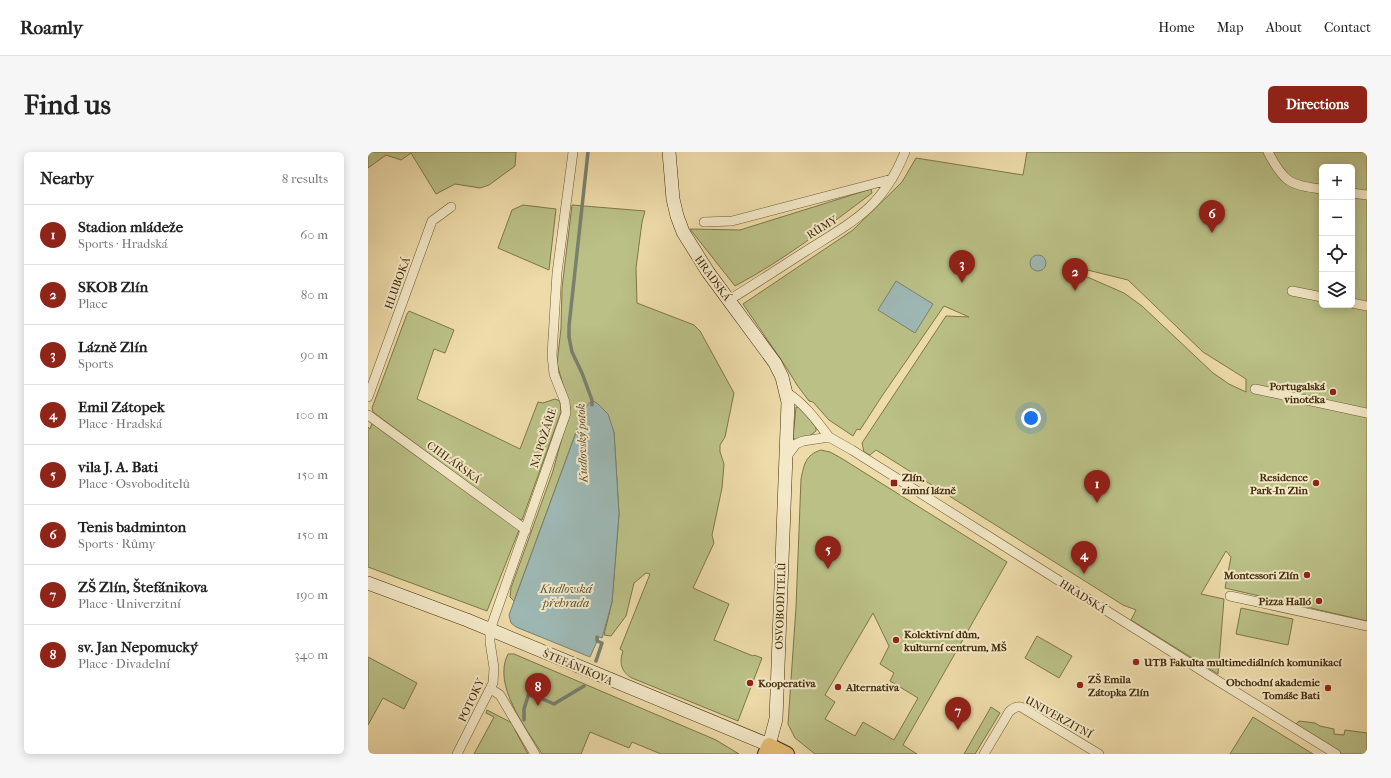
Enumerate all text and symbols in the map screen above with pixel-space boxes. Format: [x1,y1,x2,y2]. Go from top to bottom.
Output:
text: Roamly [20,17,83,39]
text: Home [1158,19,1195,36]
text: Map [1217,19,1244,36]
text: About [1266,19,1302,36]
text: Contact [1324,19,1371,36]
button: Directions [1268,86,1367,123]
text: Find us [24,88,111,121]
map controls [1319,164,1355,308]
button: + [1319,164,1355,200]
text: Nearby [40,168,94,188]
text: 8 results [282,171,328,186]
pin: 6 [1199,200,1225,233]
button: − [1319,200,1355,236]
street label: RŮMY [804,213,840,242]
text: Stadion mládeže [78,218,183,236]
text: 1 [51,227,55,242]
text: 60 m [300,227,328,242]
text: Sports · Hradská [78,236,168,251]
button: locate [1319,236,1355,272]
pin: 3 [949,250,975,283]
street label: HRADSKÁ [692,253,734,304]
street label: HLUBOKÁ [382,254,413,311]
pin: 2 [1062,258,1088,291]
button: layers [1319,272,1355,308]
text: SKOB Zlín [78,278,148,296]
text: 2 [50,287,56,302]
text: 80 m [301,287,328,302]
text: Place [78,296,108,311]
text: Lázně Zlín [78,338,147,356]
text: 3 [50,347,56,362]
text: 90 m [300,347,328,362]
text: Sports [78,356,113,371]
place label: Portugalská vinotéka [1269,380,1326,406]
marker: Portugalská vinotéka [1328,387,1338,397]
text: Emil Zátopek [78,398,165,416]
water label: Kudlovský potok [574,403,590,484]
street label: NA POŽÁŘE [528,406,559,470]
text: 4 [49,407,57,422]
text: 100 m [295,407,328,422]
your location [1021,408,1041,428]
text: Place · Hradská [78,416,162,431]
street label: CIHLÁŘSKÁ [424,439,484,487]
text: vila J. A. Bati [78,458,158,476]
text: 5 [50,467,56,482]
text: 150 m [297,467,328,482]
pin: 1 [1084,470,1110,503]
place label: Zlín, zimní lázně [901,471,957,497]
place label: Residence Park-In Zlin [1250,471,1309,497]
text: Place · Osvoboditelů [78,476,190,491]
marker: Zlín, zimní lázně [889,478,899,488]
marker: Residence Park-In Zlin [1311,478,1321,488]
text: Tenis badminton [78,518,186,536]
text: 6 [49,527,57,542]
text: 150 m [297,527,328,542]
text: Sports · Růmy [78,536,155,551]
pin: 5 [815,536,841,569]
pin: 4 [1071,541,1097,574]
street label: OSVOBODITELŮ [772,562,789,650]
place label: Montessori Zlín [1223,569,1300,582]
marker: Montessori Zlín [1302,570,1312,580]
street label: HRADSKÁ [1057,577,1109,616]
text: ZŠ Zlín, Štefánikova [78,578,208,596]
water label: Kudlovská přehrada [539,582,594,610]
text: 7 [50,587,56,602]
text: 190 m [296,587,328,602]
place label: Pizza Halló [1259,595,1311,608]
text: Place · Univerzitní [78,596,181,611]
marker: Pizza Halló [1314,596,1324,606]
place label: Kolektivní dům, kulturní centrum, MŠ [903,628,1007,654]
marker: Kolektivní dům, kulturní centrum, MŠ [891,635,901,645]
text: sv. Jan Nepomucký [78,638,198,656]
text: 8 [50,647,56,662]
text: 340 m [294,647,328,662]
street label: ŠTEFÁNIKOVA [541,647,616,688]
text: Place · Divadelní [78,656,170,671]
place label: UTB Fakulta multimediálních komunikací [1143,656,1342,669]
marker: UTB Fakulta multimediálních komunikací [1131,657,1141,667]
pin: 8 [525,673,551,706]
place label: ZŠ Emila Zátopka Zlín [1088,673,1150,699]
street label: POTOKY [456,676,487,724]
place label: Obchodní akademie Tomáše Bati [1226,676,1321,702]
place label: Kooperativa [758,677,817,690]
marker: Kooperativa [745,678,755,688]
marker: ZŠ Emila Zátopka Zlín [1075,680,1085,690]
place label: Alternativa [845,681,900,694]
marker: Alternativa [833,682,843,692]
marker: Obchodní akademie Tomáše Bati [1323,683,1333,693]
street label: UNIVERZITNÍ [1023,694,1095,742]
pin: 7 [945,697,971,730]

